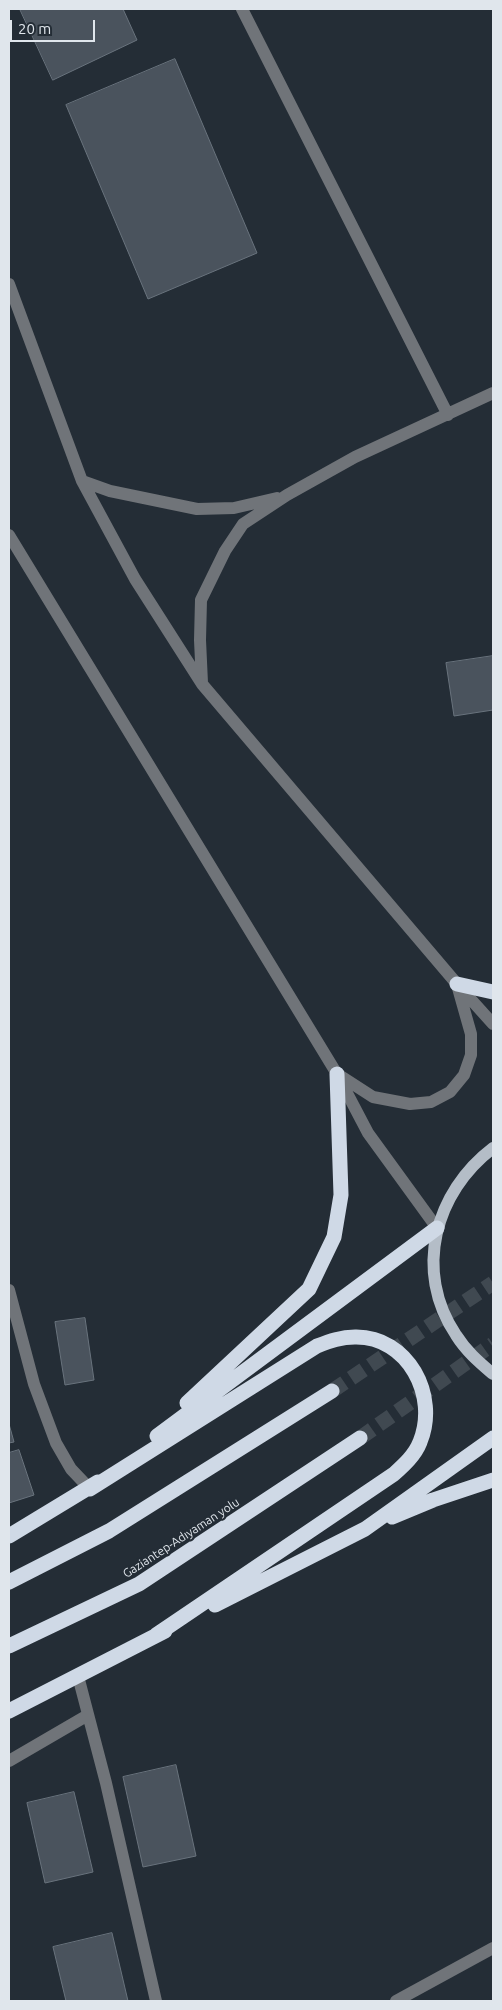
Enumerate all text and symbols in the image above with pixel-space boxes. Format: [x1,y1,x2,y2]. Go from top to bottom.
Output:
scale bar [12,10,98,42]
text: 20 m [18,20,51,37]
street label: Gaziantep-Adıyaman yolu [120,1495,242,1581]

